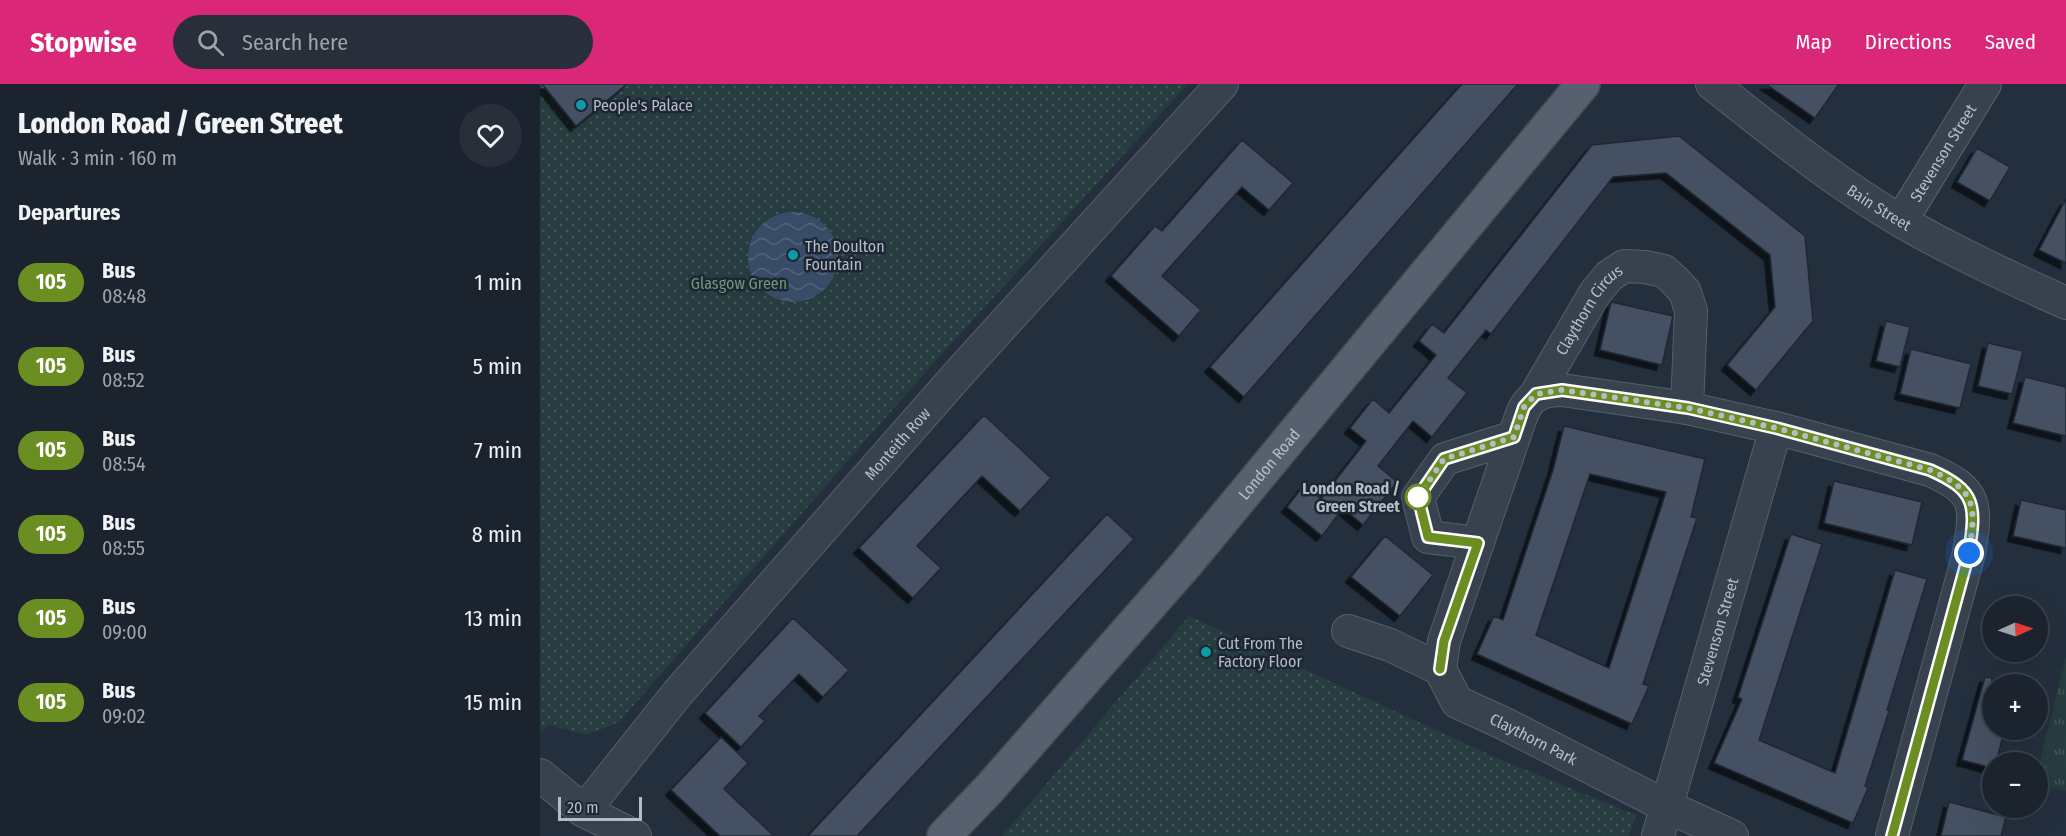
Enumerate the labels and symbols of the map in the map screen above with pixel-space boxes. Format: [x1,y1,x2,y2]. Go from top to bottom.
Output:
place label: People's Palace [593,96,693,115]
marker: People's Palace [574,98,588,112]
street label: Stevenson Street [1906,100,1981,205]
street label: Bain Street [1843,180,1915,235]
place label: The Doulton Fountain [805,237,885,274]
marker: The Doulton Fountain [786,248,800,262]
street label: Claythorn Circus [1552,261,1626,358]
park label: Glasgow Green [691,274,787,293]
street label: Monteith Row [861,403,935,484]
street label: London Road [1235,425,1304,504]
place label: London Road / Green Street [1302,479,1400,516]
marker: London Road / Green Street [1405,484,1431,510]
your location [1954,538,1984,568]
street label: Stevenson Street [1693,575,1742,687]
north arrow [1982,596,2048,662]
place label: Cut From The Factory Floor [1218,634,1303,671]
marker: Cut From The Factory Floor [1199,645,1213,659]
street label: Claythorn Park [1487,709,1581,769]
scale bar [558,794,642,822]

